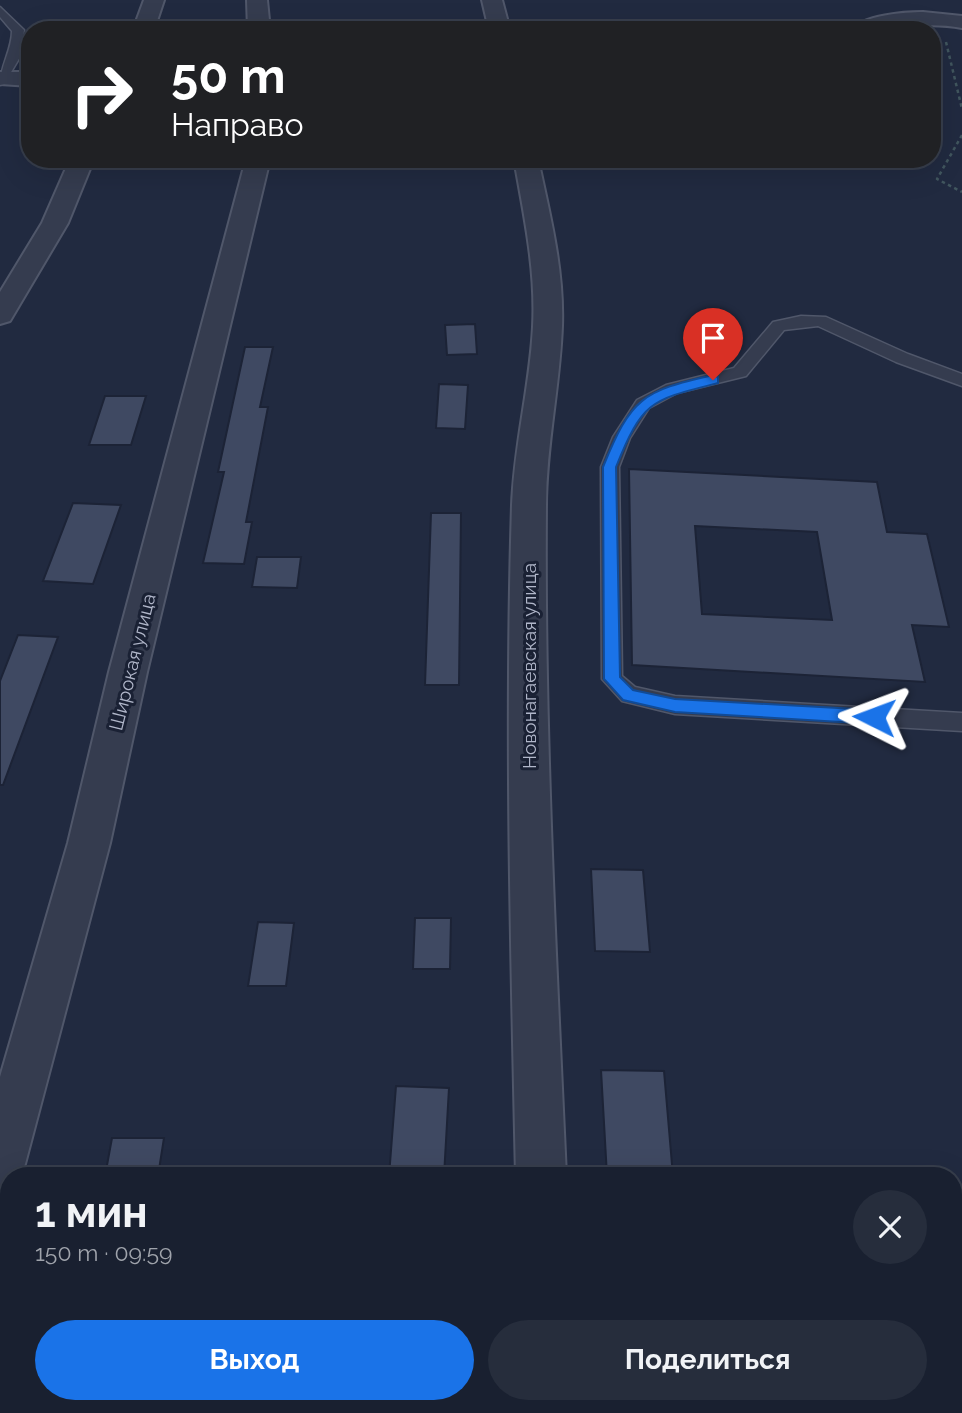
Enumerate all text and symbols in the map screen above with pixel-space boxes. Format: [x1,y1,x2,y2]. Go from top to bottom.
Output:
text: 50 m [171,47,286,104]
icon: right [56,49,147,140]
text: Направо [171,106,303,143]
pin [683,308,743,380]
icon: arrive [694,319,732,357]
street label: Новонагаевская улица [518,563,540,769]
street label: Широкая улица [104,591,160,733]
position arrow [837,680,911,754]
text: 1 мин [35,1188,148,1237]
button: close [853,1190,927,1264]
text: 150 m · 09:59 [35,1239,172,1266]
button: Выход [35,1320,474,1400]
button: Поделиться [488,1320,927,1400]

